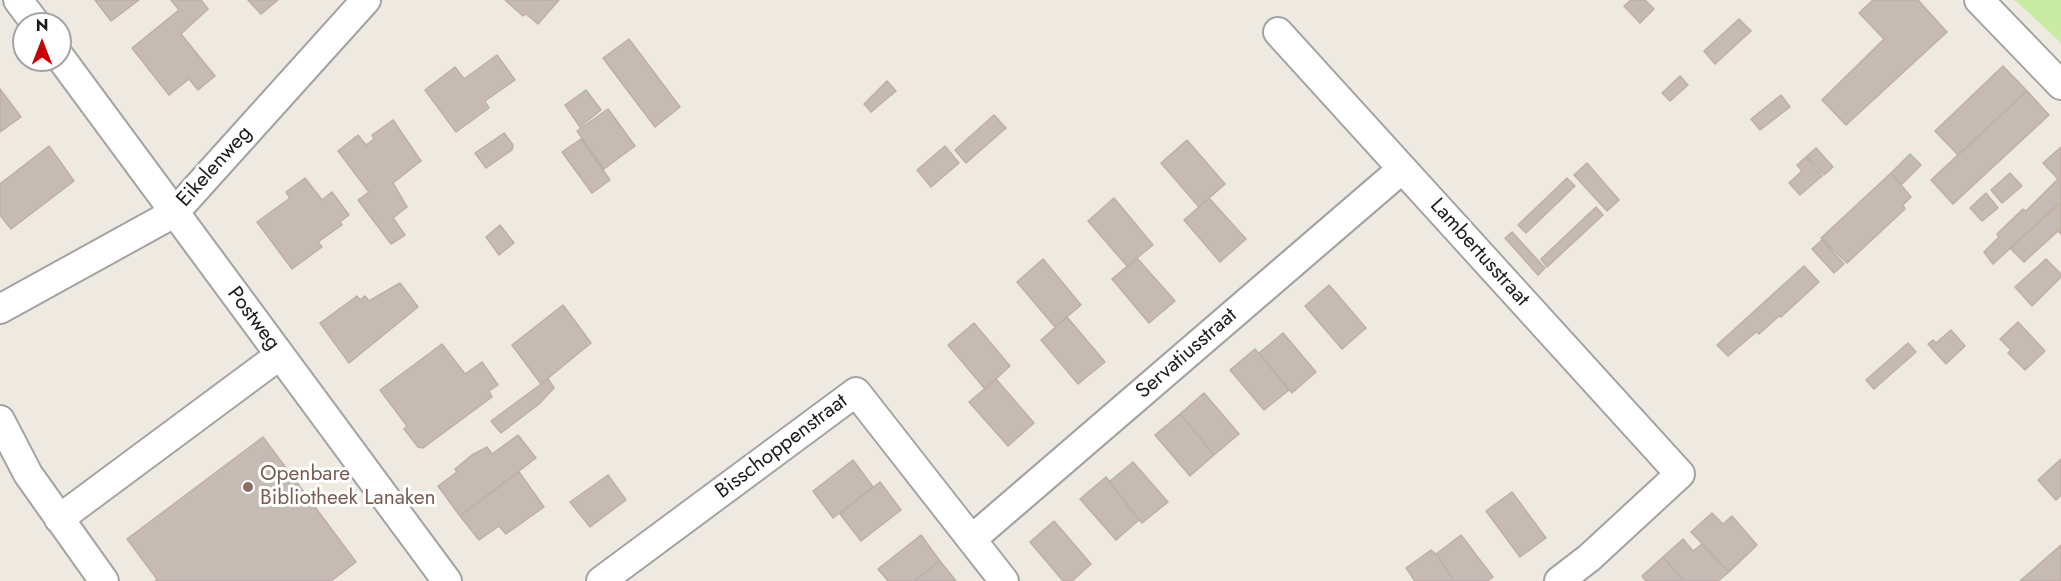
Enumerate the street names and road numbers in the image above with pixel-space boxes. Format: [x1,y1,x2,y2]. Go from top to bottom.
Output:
street label: Eikelenweg [172,121,258,213]
street label: Lambertusstraat [1424,194,1534,312]
street label: Postweg [221,282,285,356]
street label: Servatiusstraat [1131,303,1243,405]
street label: Bisschoppenstraat [711,389,853,505]

